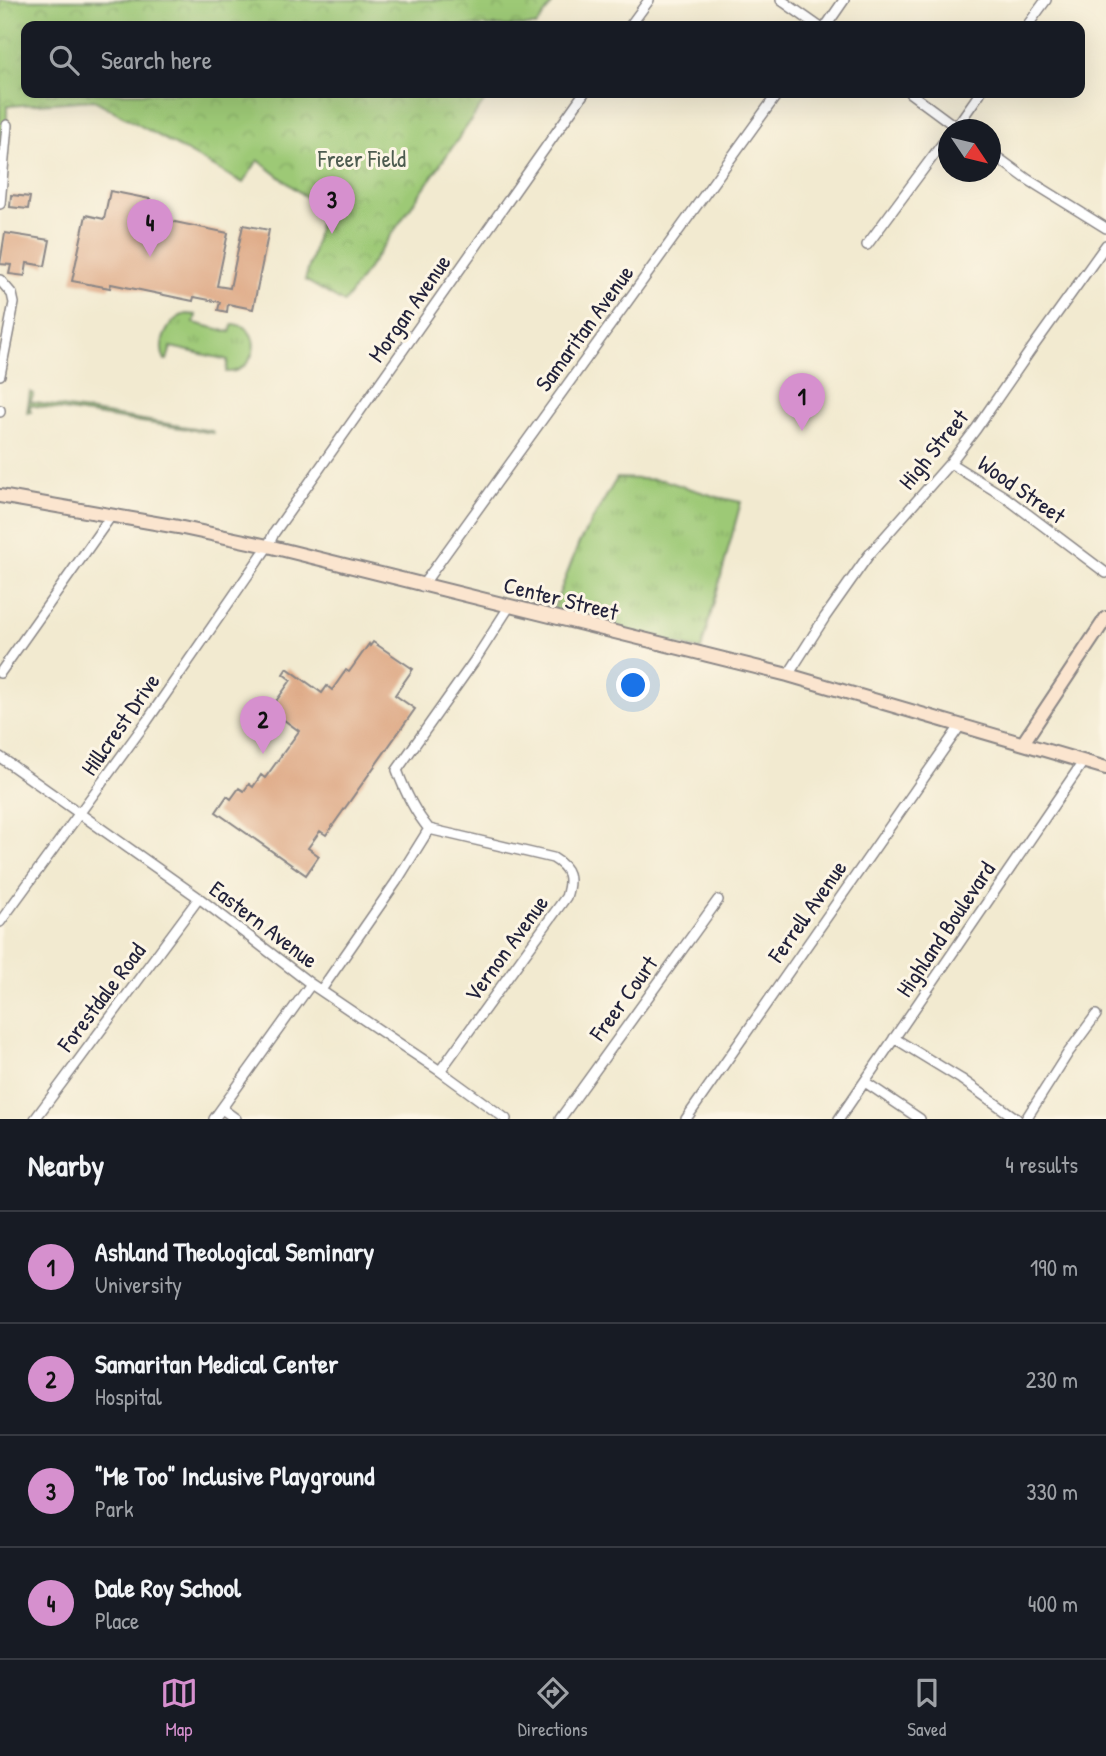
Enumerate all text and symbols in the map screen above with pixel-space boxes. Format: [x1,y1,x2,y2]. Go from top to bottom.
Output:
search box [21,21,1085,98]
icon: search [45,41,83,79]
text: Search here [101,42,212,77]
north arrow [938,119,1001,182]
park label: Freer Field [317,143,406,174]
pin: 3 [309,176,355,234]
pin: 4 [127,199,173,257]
street label: Morgan Avenue [360,248,458,368]
street label: Samaritan Avenue [528,259,640,397]
pin: 1 [779,373,825,431]
street label: High Street [891,402,976,496]
street label: Wood Street [972,447,1073,531]
street label: Center Street [501,569,623,627]
street label: Hillcrest Drive [73,667,167,781]
your location [616,668,650,702]
pin: 2 [240,696,286,754]
street label: Ferrell Avenue [760,854,854,969]
street label: Highland Boulevard [888,855,1002,1003]
street label: Eastern Avenue [204,873,324,975]
street label: Vernon Avenue [457,888,555,1008]
street label: Forestdale Road [49,936,152,1059]
street label: Freer Court [581,948,665,1047]
text: Nearby [28,1145,104,1185]
text: 4 results [1005,1149,1078,1180]
text: Ashland Theological Seminary [95,1234,374,1269]
text: 1 [47,1252,55,1283]
text: 190 m [1030,1252,1078,1283]
text: University [95,1269,182,1300]
text: Samaritan Medical Center [95,1346,338,1381]
text: 2 [46,1364,56,1395]
text: 230 m [1026,1364,1078,1395]
text: Hospital [95,1381,162,1412]
text: "Me Too" Inclusive Playground [95,1458,374,1493]
text: 3 [46,1476,56,1507]
text: 330 m [1026,1476,1078,1507]
text: Park [95,1493,133,1524]
text: Dale Roy School [95,1570,241,1605]
text: 4 [47,1588,55,1619]
text: 400 m [1028,1588,1078,1619]
text: Place [95,1605,139,1636]
tab: Map [160,1674,198,1742]
tab: Directions [518,1674,588,1742]
tab: Saved [907,1674,946,1742]

